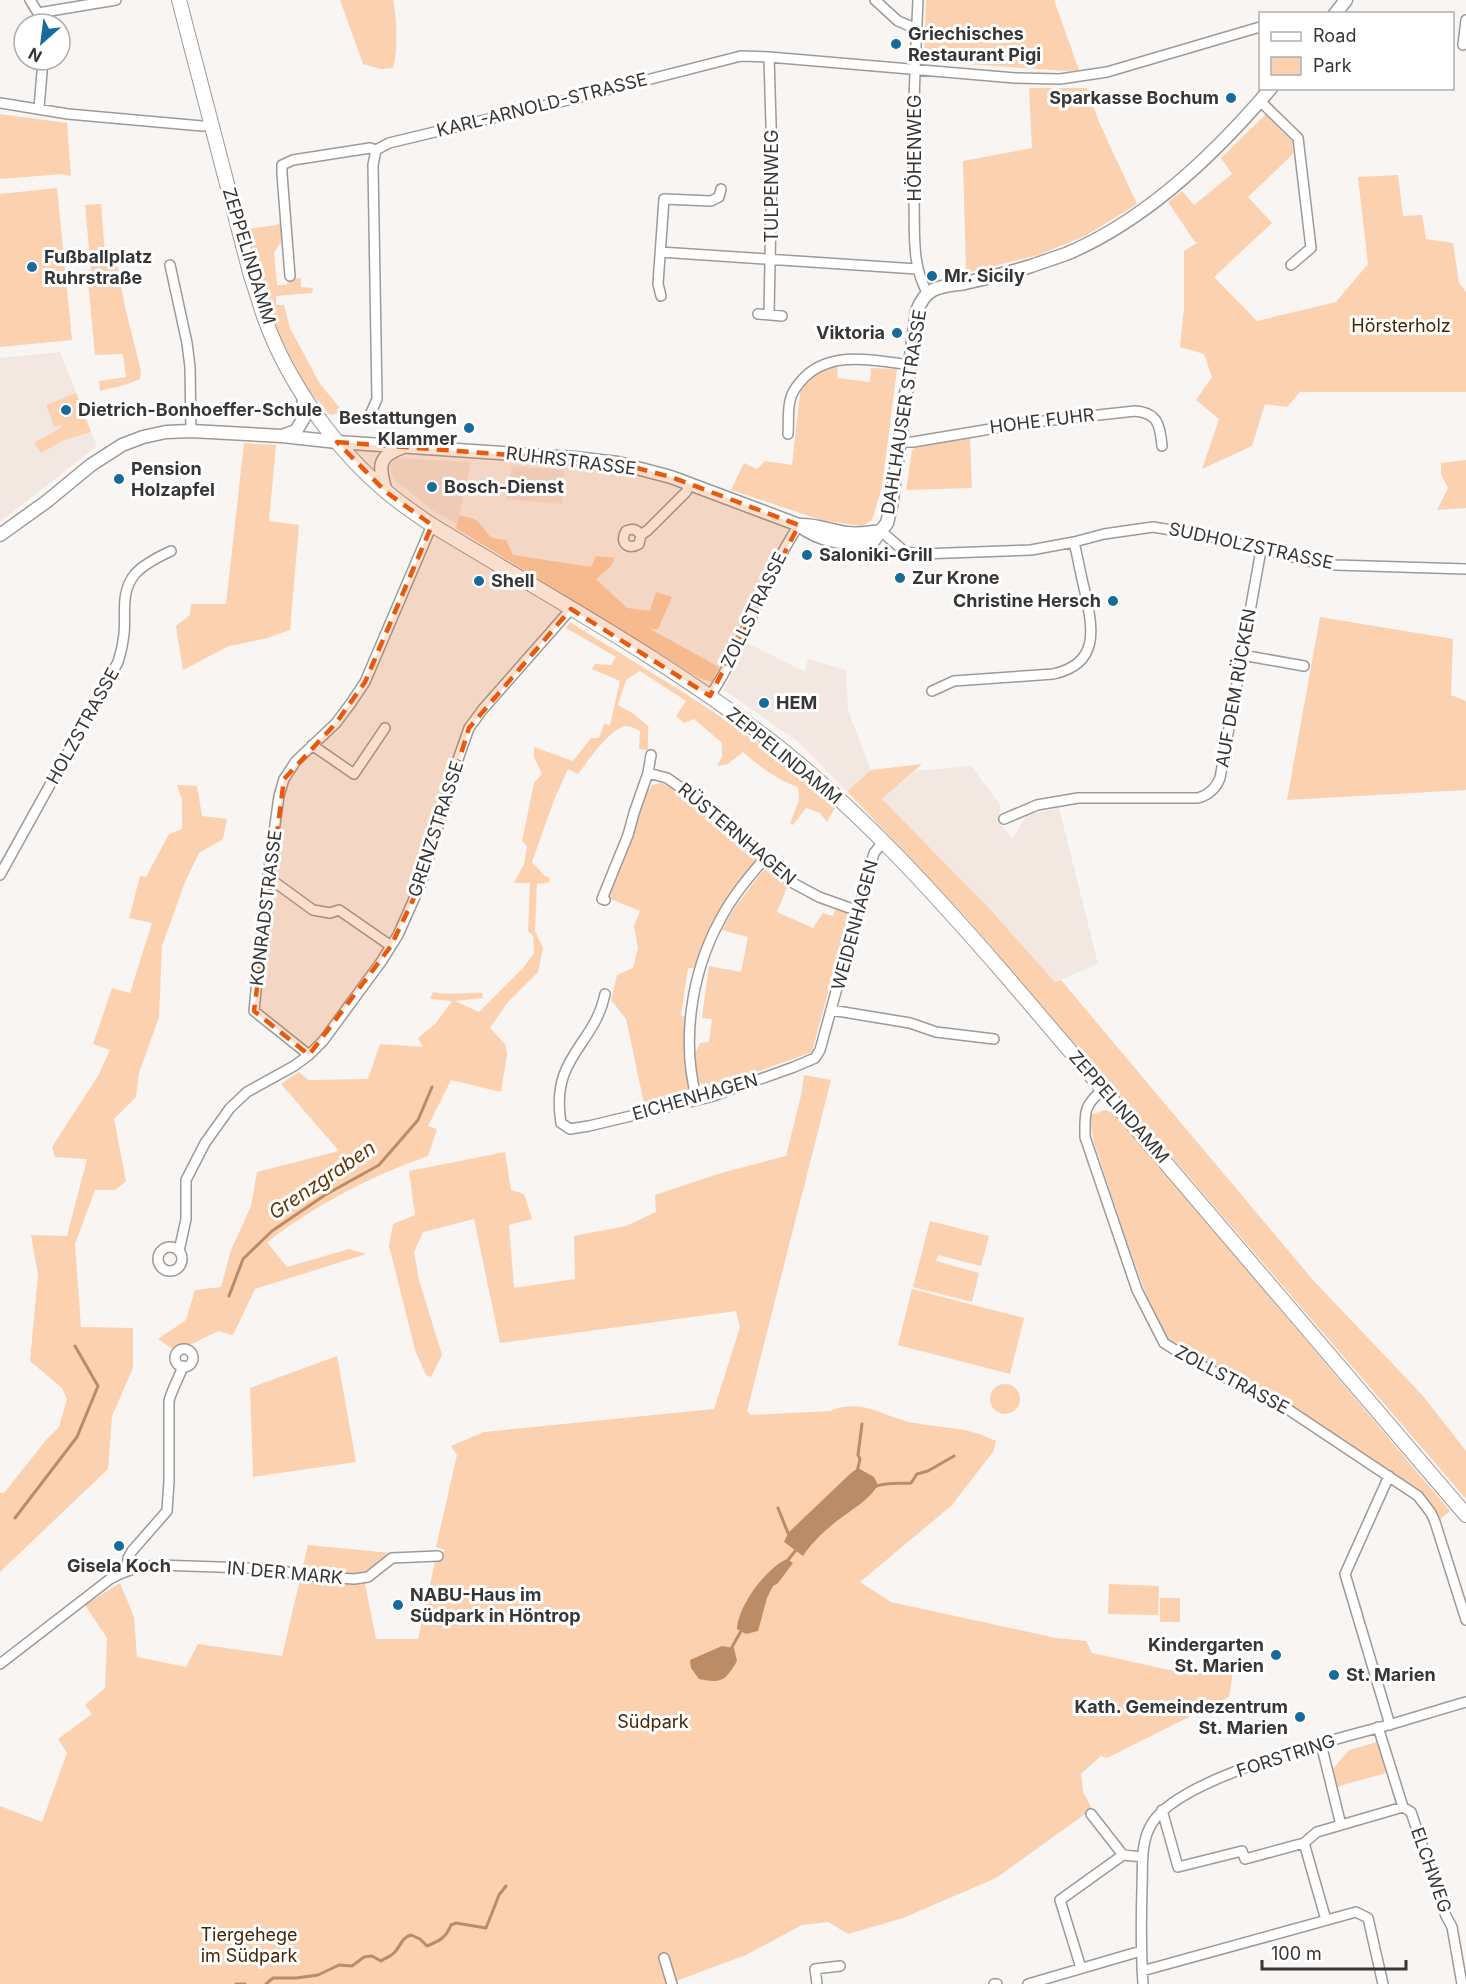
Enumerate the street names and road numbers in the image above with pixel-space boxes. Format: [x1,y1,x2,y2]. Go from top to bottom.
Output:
street label: KARL-ARNOLD-STRASSE [434,68,649,141]
street label: HÖHENWEG [903,95,925,201]
street label: TULPENWEG [761,129,782,243]
street label: ZEPPELINDAMM [219,185,280,327]
street label: DAHLHAUSER STRASSE [877,308,930,516]
street label: HOHE FUHR [988,404,1096,437]
street label: RUHRSTRASSE [505,442,637,479]
street label: SUDHOLZSTRASSE [1167,518,1335,573]
street label: ZOLLSTRASSE [717,549,791,671]
street label: AUF DEM RÜCKEN [1210,607,1260,769]
street label: HOLZSTRASSE [42,664,123,788]
street label: ZEPPELINDAMM [723,703,846,808]
street label: GRENZSTRASSE [404,758,467,900]
street label: RÜSTERNHAGEN [674,778,801,889]
street label: KONRADSTRASSE [246,829,285,987]
street label: WEIDENHAGEN [827,858,882,992]
street label: ZEPPELINDAMM [1065,1046,1174,1167]
street label: EICHENHAGEN [630,1069,760,1124]
street label: ZOLLSTRASSE [1172,1341,1293,1418]
street label: IN DER MARK [226,1557,344,1588]
street label: FORSTRING [1234,1730,1338,1781]
street label: ELCHWEG [1407,1824,1456,1915]

